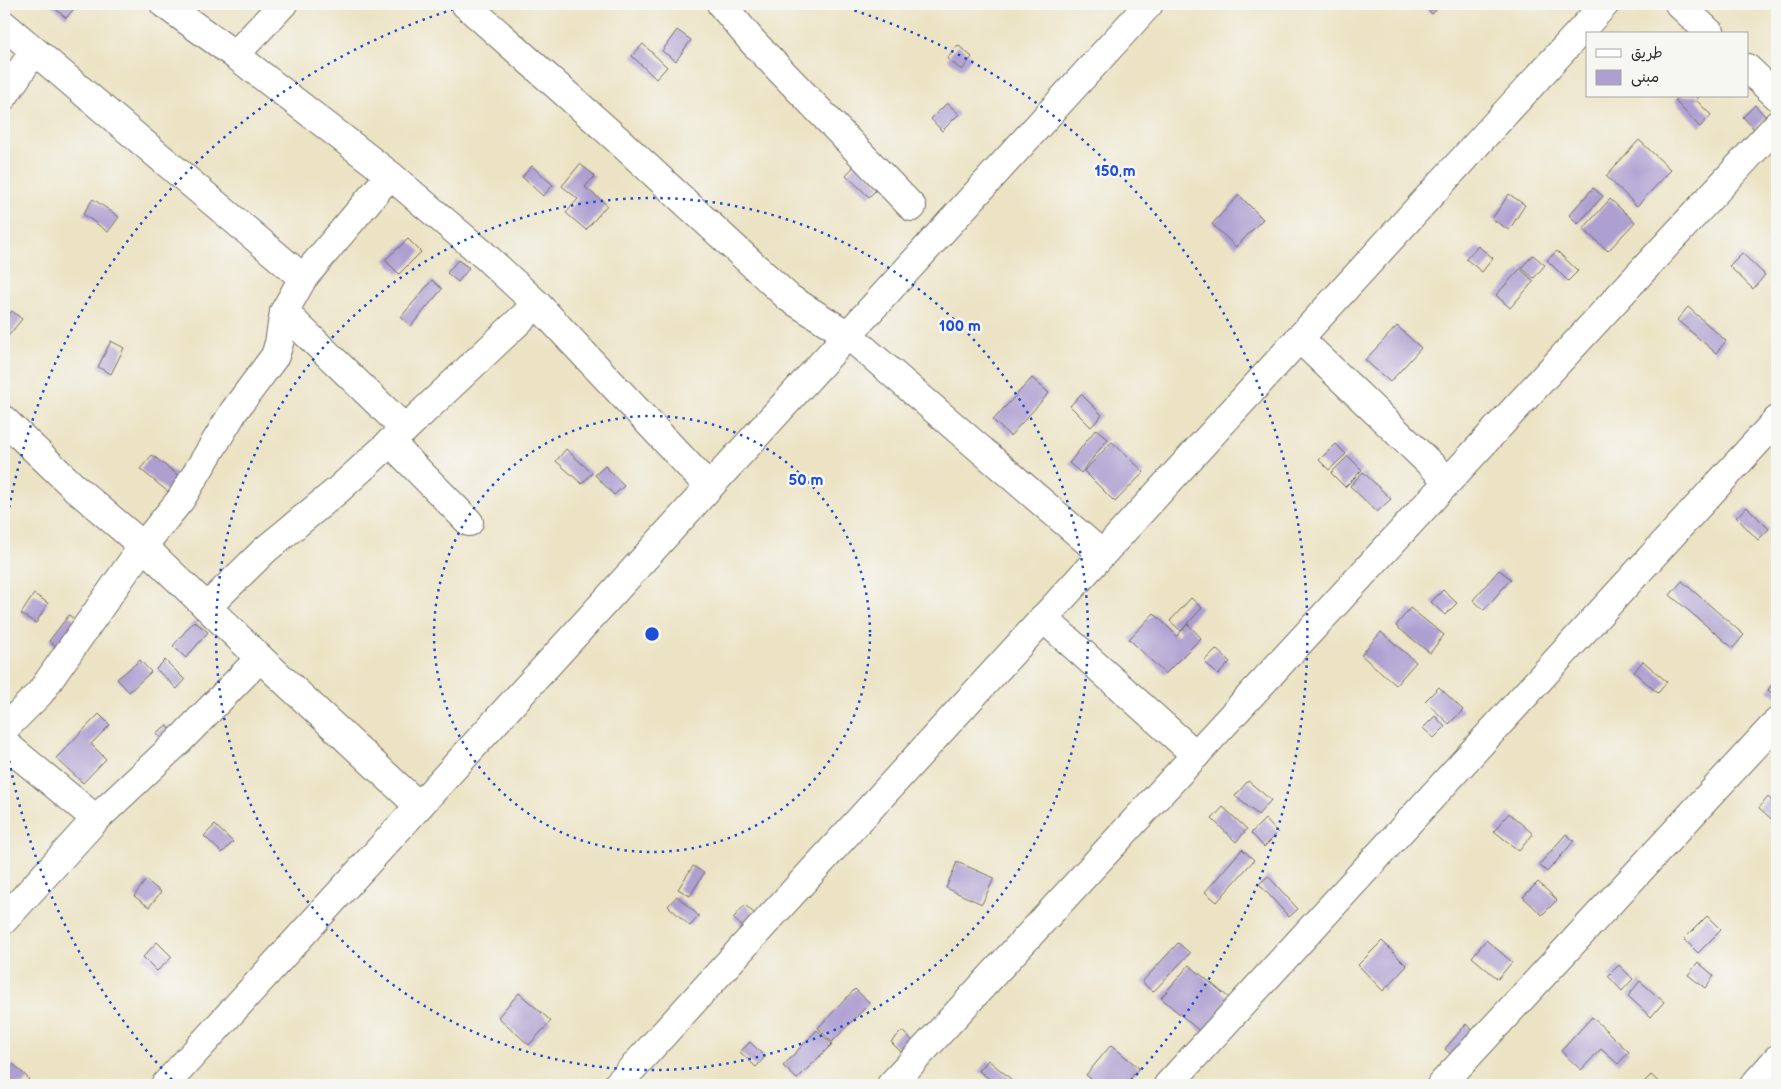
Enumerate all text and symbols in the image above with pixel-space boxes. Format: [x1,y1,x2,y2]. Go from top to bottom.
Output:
legend [1586,32,1748,98]
text: طريق [1631,44,1663,63]
text: مبنى [1631,68,1659,87]
text: 150 m [1094,162,1136,181]
text: 100 m [939,317,981,336]
text: 50 m [789,471,824,490]
centre of rings [643,625,661,643]

